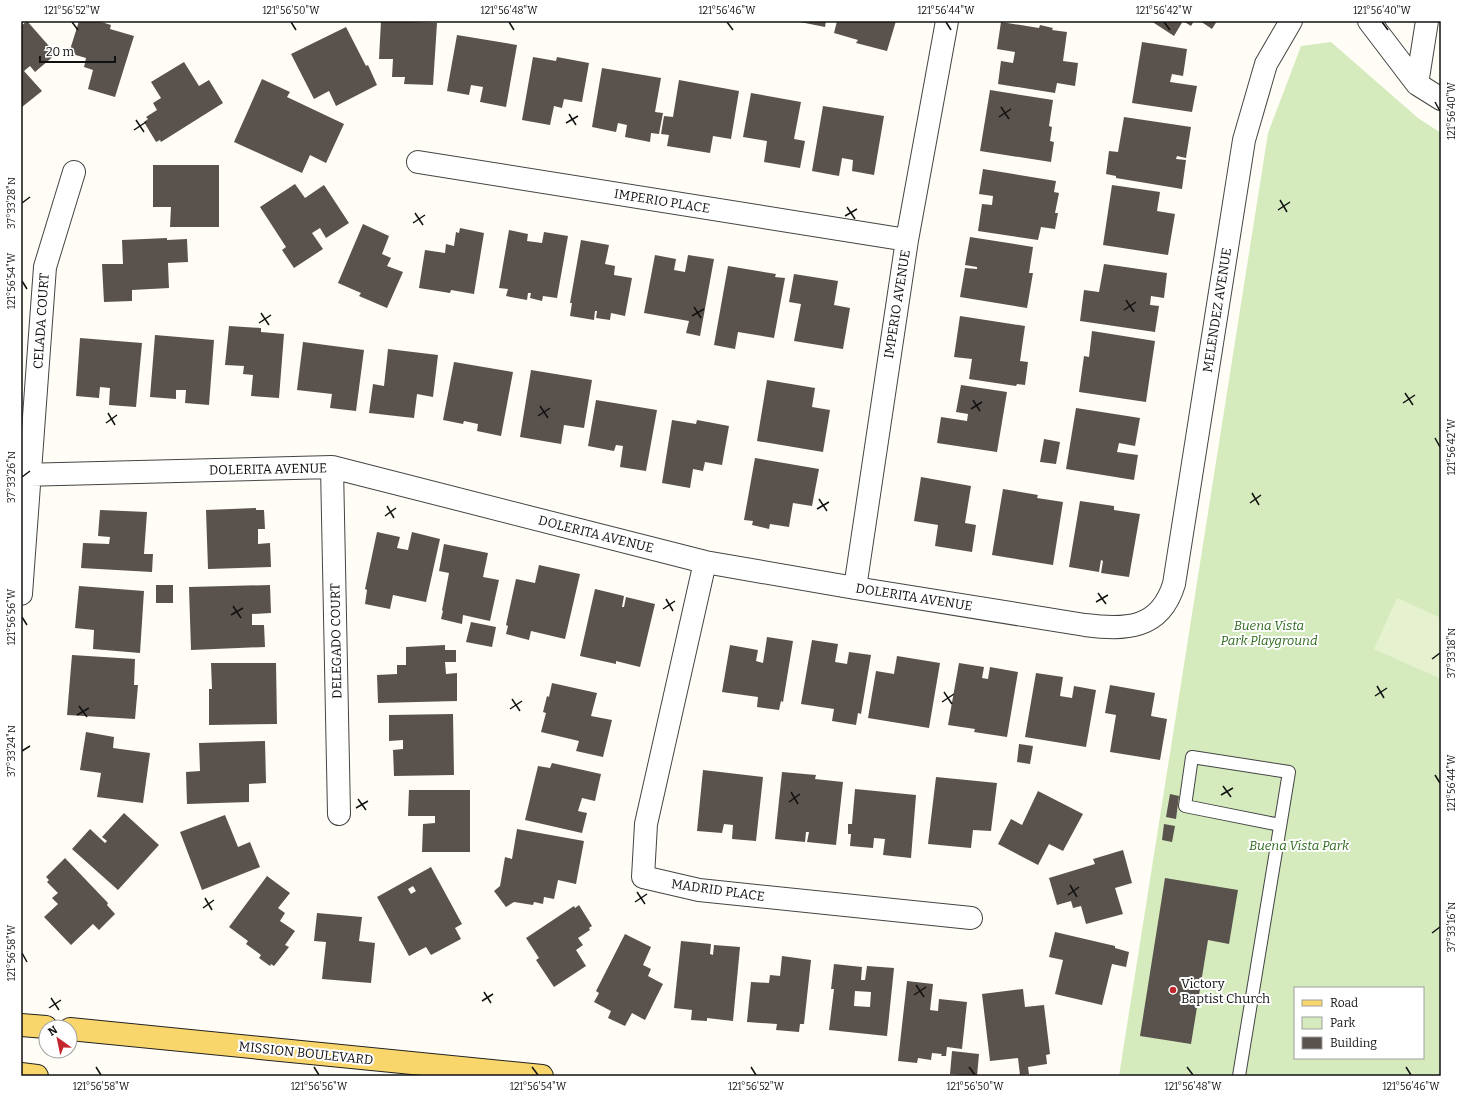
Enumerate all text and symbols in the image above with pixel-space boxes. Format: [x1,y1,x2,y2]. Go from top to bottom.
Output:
text: 121°56'52"W [44,5,101,17]
text: 121°56'50"W [263,5,320,17]
text: 121°56'48"W [481,5,538,17]
text: 121°56'46"W [699,5,756,17]
text: 121°56'44"W [918,5,975,17]
text: 121°56'42"W [1136,5,1193,17]
text: 121°56'40"W [1353,5,1411,17]
scale bar [40,38,115,64]
text: 20 m [46,45,75,59]
text: 121°56'40"W [1446,82,1458,140]
text: 37°33'28"N [6,177,18,229]
street label: IMPERIO PLACE [613,186,711,216]
street label: MELENDEZ AVENUE [1200,247,1234,373]
street label: IMPERIO AVENUE [881,249,913,359]
text: 121°56'54"W [6,252,18,309]
street label: CELADA COURT [30,272,52,370]
text: 121°56'42"W [1446,418,1458,475]
text: 37°33'26"N [6,451,18,503]
street label: DOLERITA AVENUE [209,460,327,478]
street label: DOLERITA AVENUE [537,512,655,556]
street label: DOLERITA AVENUE [854,580,974,614]
street label: DELEGADO COURT [327,583,345,699]
text: 121°56'56"W [6,588,18,645]
park label: Buena Vista Park Playground [1220,618,1318,648]
text: 37°33'18"N [1446,628,1458,678]
text: 37°33'24"N [6,725,18,777]
text: 121°56'44"W [1446,754,1458,811]
park label: Buena Vista Park [1249,838,1350,853]
street label: MADRID PLACE [670,876,766,904]
text: 37°33'16"N [1446,902,1458,952]
text: 121°56'58"W [6,924,18,981]
place label: Victory Baptist Church [1181,976,1270,1006]
marker: Victory Baptist Church [1168,985,1178,995]
legend [1294,987,1424,1059]
text: Road [1330,996,1358,1010]
text: Park [1330,1016,1356,1030]
north arrow [38,1019,78,1059]
text: N [46,1023,60,1039]
text: Building [1330,1036,1377,1050]
street label: MISSION BOULEVARD [238,1038,374,1068]
text: 121°56'58"W [73,1081,130,1093]
text: 121°56'56"W [291,1081,348,1093]
text: 121°56'54"W [510,1081,567,1093]
text: 121°56'52"W [728,1081,785,1093]
text: 121°56'50"W [947,1081,1004,1093]
text: 121°56'48"W [1165,1081,1222,1093]
text: 121°56'46"W [1383,1081,1440,1093]

